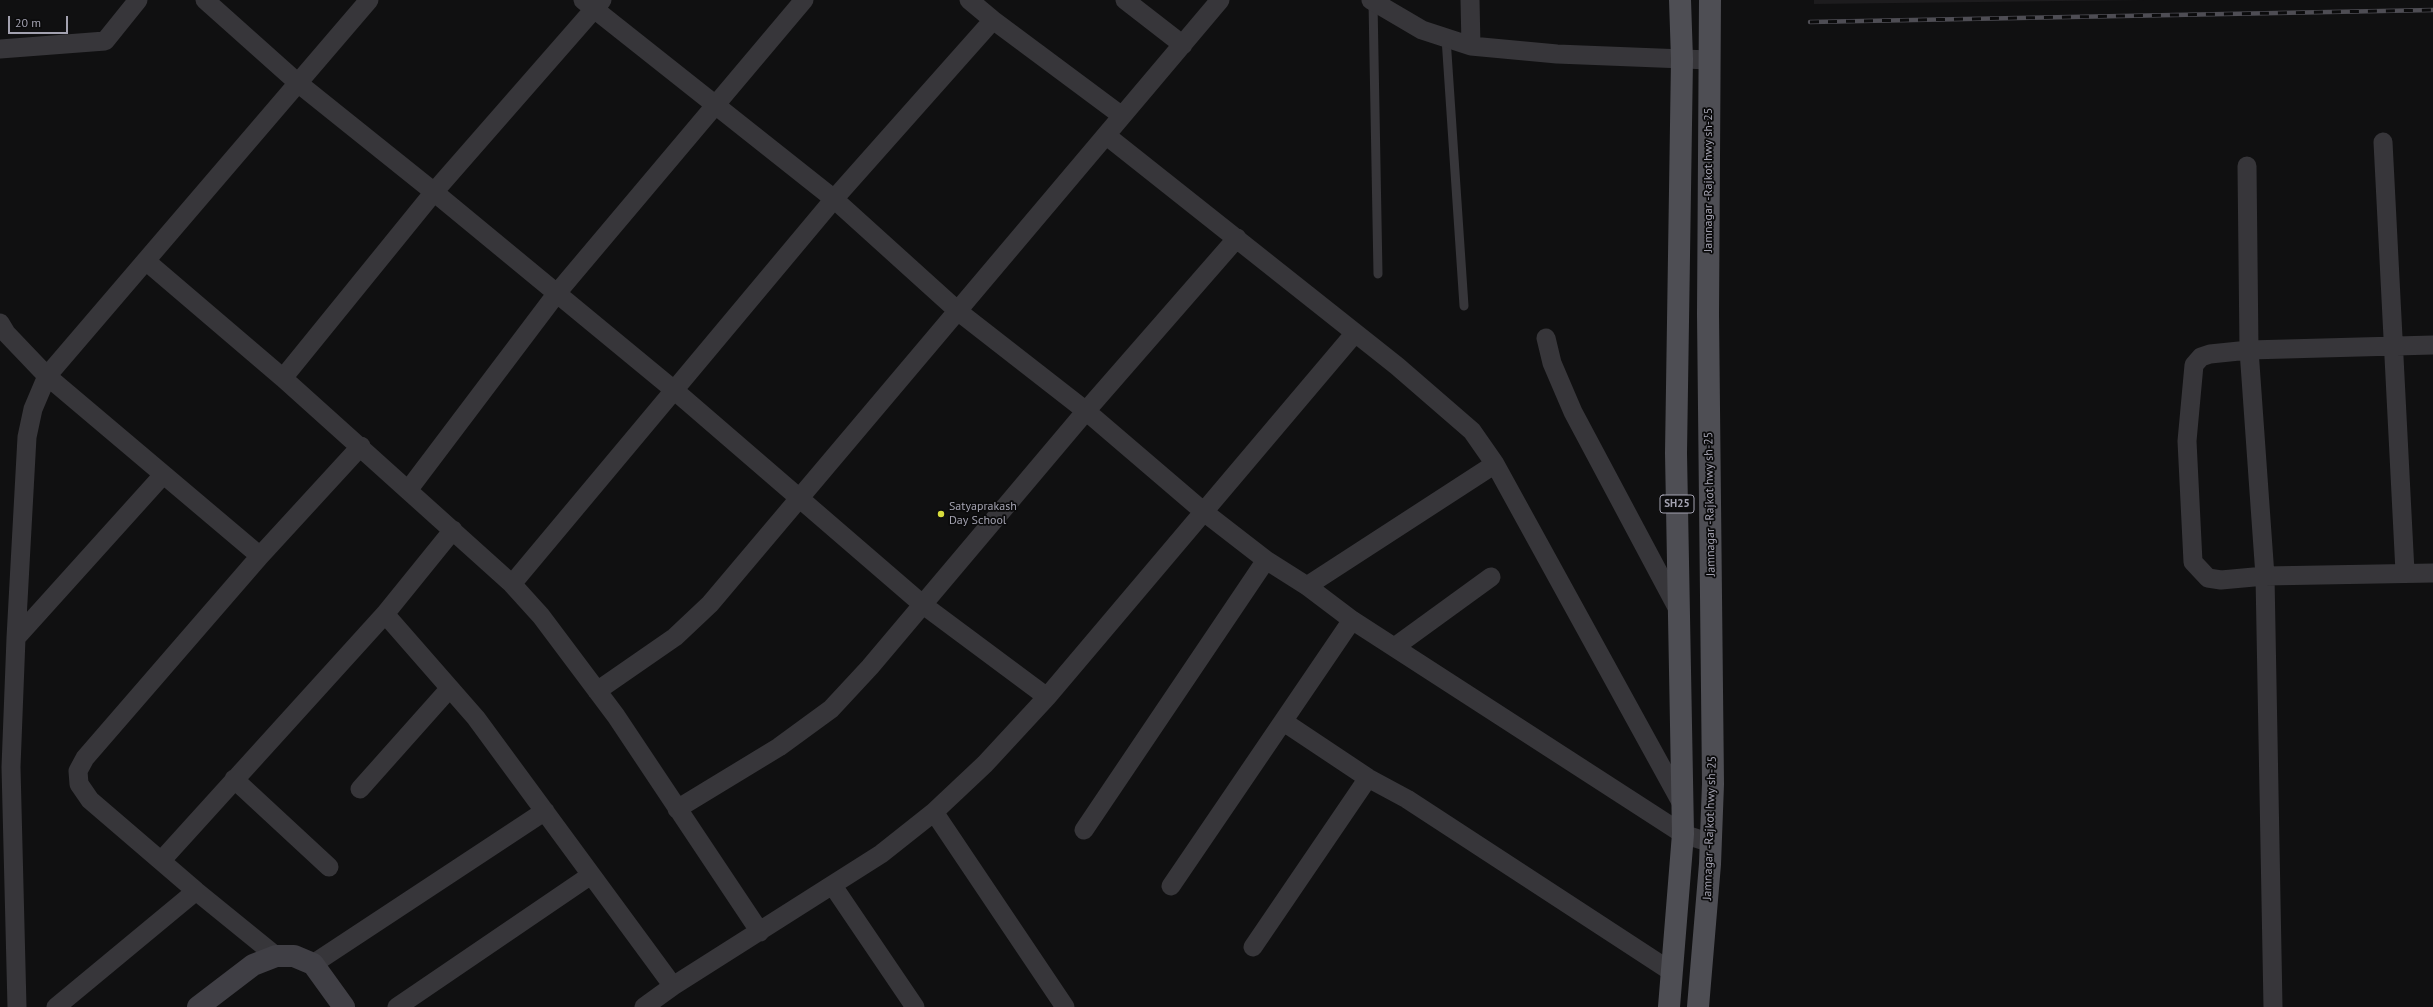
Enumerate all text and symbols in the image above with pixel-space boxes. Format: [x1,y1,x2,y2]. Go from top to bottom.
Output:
scale bar [10,8,70,34]
text: 20 m [15,15,41,30]
street label: Jamnagar -Rajkot hwy sh-25 [1702,108,1716,252]
street label: Jamnagar -Rajkot hwy sh-25 [1702,432,1718,576]
road number: SH25 [1660,495,1694,513]
place label: Satyaprakash Day School [949,500,1017,528]
marker: Satyaprakash Day School [936,509,946,519]
street label: Jamnagar -Rajkot hwy sh-25 [1700,756,1720,900]

